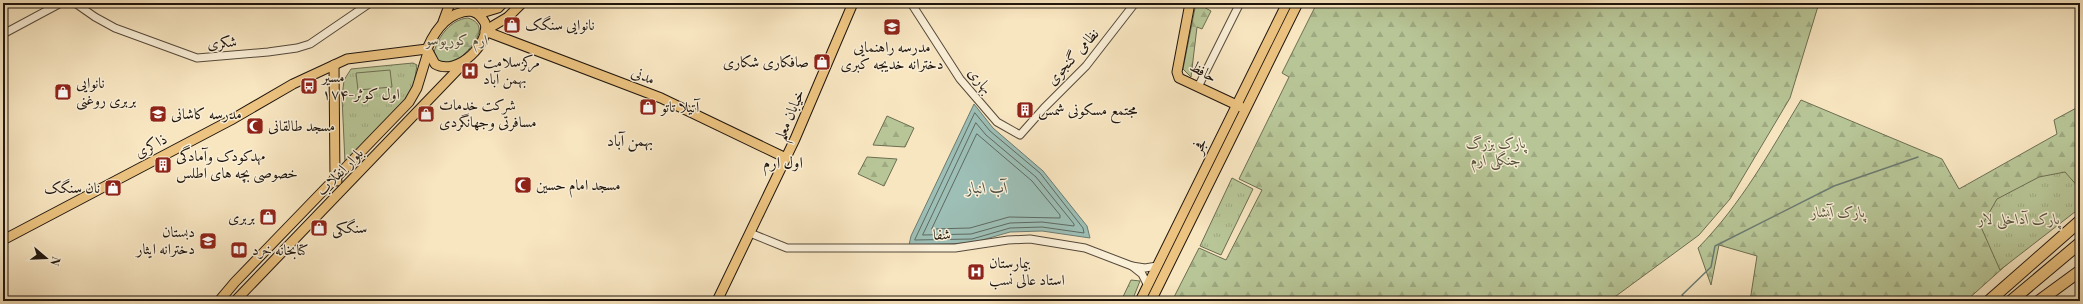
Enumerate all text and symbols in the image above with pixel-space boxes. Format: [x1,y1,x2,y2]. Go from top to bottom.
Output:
shop icon: نانوایی سنگک [502,15,522,35]
place label: نانوایی سنگک [525,15,595,35]
school or university icon: مدرسه راهنمایی دخترانه خدیجه کبری [882,17,902,37]
street label: نظامی گنجوی [1043,25,1104,89]
park label: ارم کورپوسو [424,31,489,53]
street label: شکری [206,32,238,54]
place label: مدرسه راهنمایی دخترانه خدیجه کبری [840,38,944,74]
shop icon: صافکاری شکاری [812,52,832,72]
place label: مرکزسلامت بهمن آباد [483,53,540,89]
place label: صافکاری شکاری [723,53,809,72]
street label: حافظ [1186,57,1220,87]
hospital icon: مرکزسلامت بهمن آباد [460,61,480,81]
street label: مدنی [628,63,658,89]
street label: بهاری [964,64,996,98]
place label: مسیر ۱۷۴-اول کوثر [320,68,400,104]
place label: نانوایی بربری روغنی [76,74,136,111]
bus stop icon: مسیر ۱۷۴-اول کوثر [299,76,319,96]
shop icon: نانوایی بربری روغنی [53,82,73,102]
street label: خیابان معلم [771,87,814,145]
place label: شرکت خدمات مسافرتی وجهانگردی [439,96,537,132]
shop icon: آتیلا تاتو [638,97,658,117]
place label: آتیلا تاتو [659,98,701,117]
building icon: مجتمع مسکونی شمس [1015,100,1035,120]
place label: مجتمع مسکونی شمس [1038,101,1137,124]
school or university icon: مدرسه کاشانی [148,104,168,124]
shop icon: شرکت خدمات مسافرتی وجهانگردی [416,104,436,124]
place label: مدرسه کاشانی [171,105,242,124]
mosque icon: مسجد طالقانی [245,116,265,136]
place label: مسجد طالقانی [268,117,335,136]
street label: ذاکری [131,130,171,162]
district label: بهمن آباد [607,131,653,152]
park label: پارک بزرگ جنگلی ارم [1466,134,1527,173]
street label: فجر [1187,135,1212,159]
place label: مهدکودک وآمادگی خصوصی بچه های اطلس [176,144,298,184]
street label: بلوار انقلاب [312,144,368,200]
district label: اول ارم [763,153,803,177]
building icon: مهدکودک وآمادگی خصوصی بچه های اطلس [153,155,173,175]
mosque icon: مسجد امام حسین [513,175,533,195]
place label: مسجد امام حسین [536,176,621,198]
place label: نان سنگک [44,178,100,198]
shop icon: نان سنگک [103,178,123,198]
water label: آب انبار [965,178,1008,198]
park label: پارک آبشار [1810,203,1866,223]
shop icon: بربری [258,207,278,227]
place label: بربری [228,208,255,227]
park label: پارک آداخلی لار [1977,210,2061,230]
shop icon: سنگکی [309,218,329,238]
place label: سنگکی [332,218,367,239]
place label: دبستان دخترانه ایثار [134,223,195,259]
street label: شفا [933,225,951,245]
school or university icon: دبستان دخترانه ایثار [198,231,218,251]
north arrow [26,238,66,278]
library icon: کتابخانه خرد [229,240,249,260]
place label: کتابخانه خرد [252,241,309,260]
place label: بیمارستان استاد عالی نسب [989,254,1065,290]
text: N [46,255,63,268]
hospital icon: بیمارستان استاد عالی نسب [966,262,986,282]

